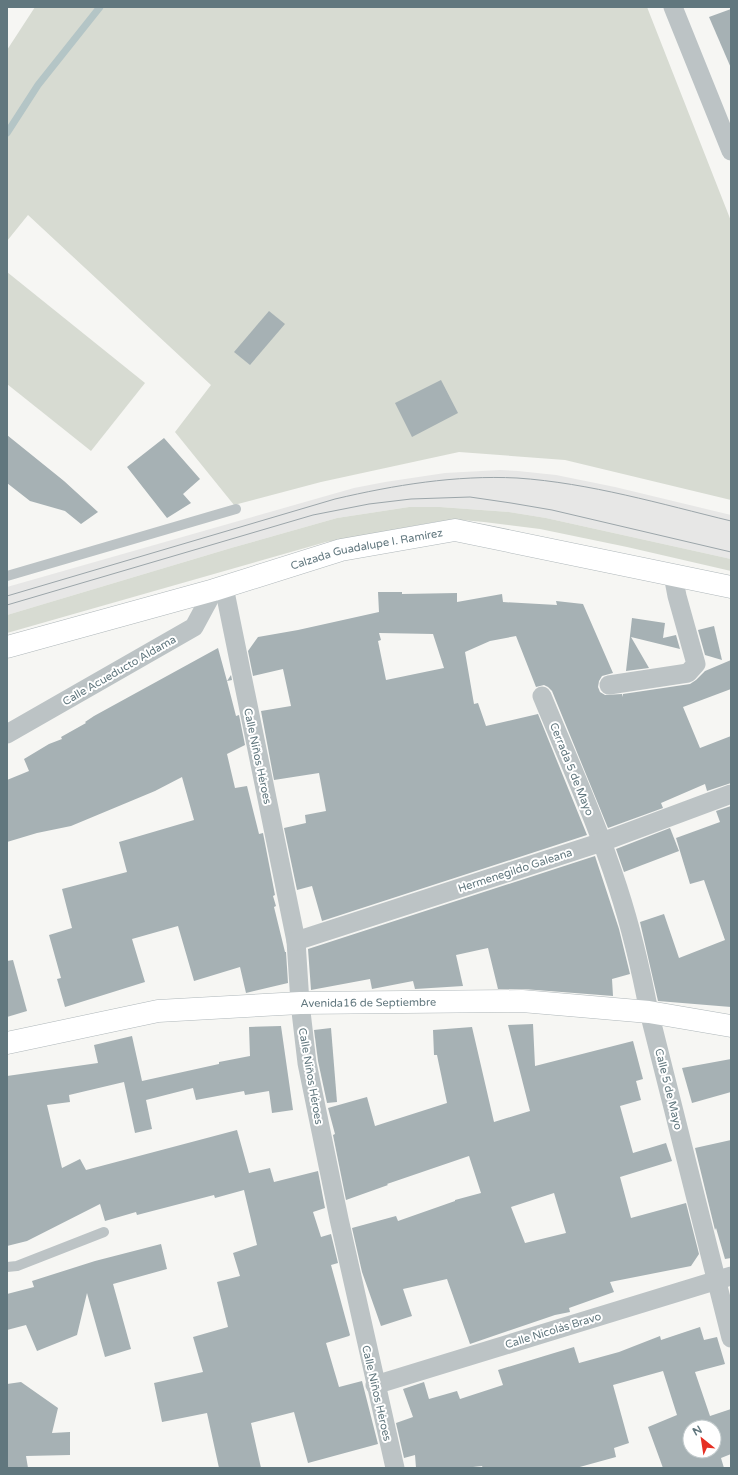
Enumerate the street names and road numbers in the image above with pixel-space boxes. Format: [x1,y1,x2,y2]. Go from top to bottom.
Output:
street label: Calzada Guadalupe I. Ramírez [289,526,444,573]
street label: Calle Acueducto Aldama [60,633,178,708]
street label: Calle Niños Héroes [241,707,274,805]
street label: Cerrada 5 de Mayo [547,721,596,818]
street label: Hermenegildo Galeana [456,846,574,895]
street label: Avenida16 de Septiembre [301,996,436,1010]
street label: Calle Niños Héroes [296,1027,325,1125]
street label: Calle 5 de Mayo [652,1047,685,1131]
street label: Calle Nicolás Bravo [504,1310,603,1351]
street label: Calle Niños Héroes [359,1344,394,1442]

